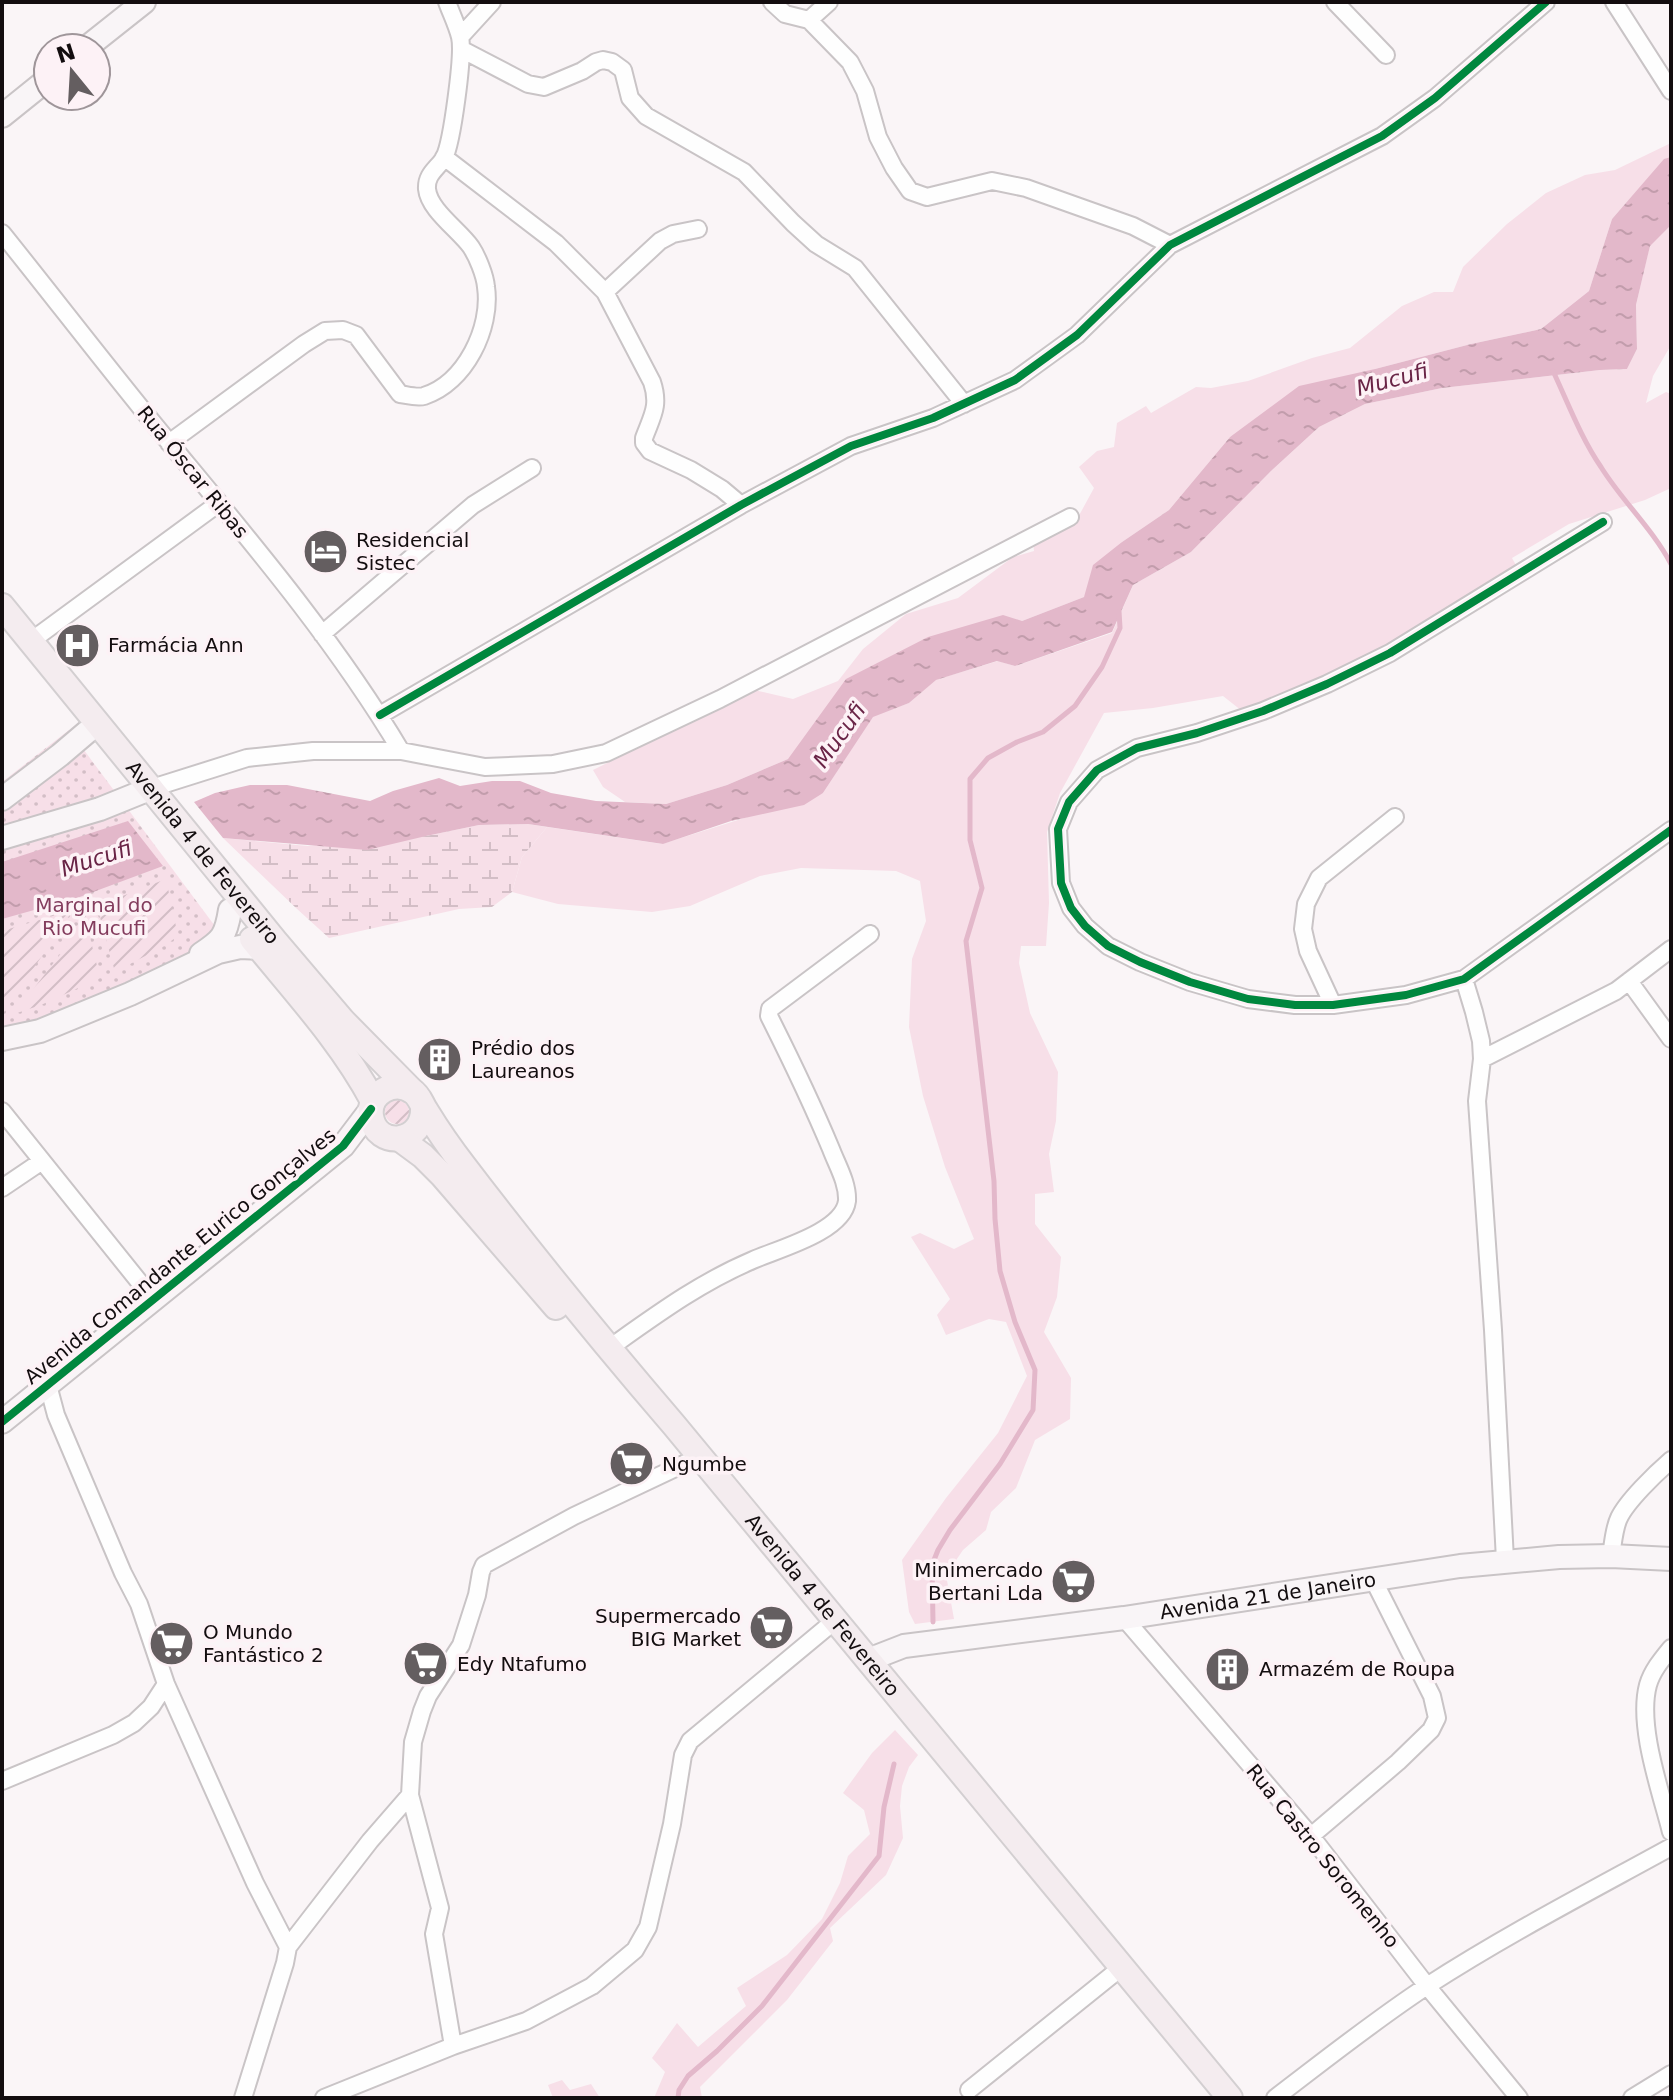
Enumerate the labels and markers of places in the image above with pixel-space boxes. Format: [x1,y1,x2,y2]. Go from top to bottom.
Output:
hotel icon: Residencial Sistec [301,528,349,576]
place label: Residencial Sistec [356,528,469,575]
hospital icon: Farmácia Ann [53,621,101,669]
place label: Farmácia Ann [108,633,244,657]
building icon: Prédio dos Laureanos [416,1035,464,1083]
place label: Prédio dos Laureanos [471,1036,575,1083]
supermarket icon: Ngumbe [607,1440,655,1488]
place label: Ngumbe [662,1452,747,1476]
supermarket icon: Minimercado Bertani Lda [1050,1557,1098,1605]
place label: Minimercado Bertani Lda [914,1558,1043,1605]
supermarket icon: Supermercado BIG Market [748,1603,796,1651]
place label: Supermercado BIG Market [595,1604,741,1651]
supermarket icon: O Mundo Fantástico 2 [148,1619,196,1667]
place label: O Mundo Fantástico 2 [203,1620,324,1667]
supermarket icon: Edy Ntafumo [402,1640,450,1688]
building icon: Armazém de Roupa [1204,1645,1252,1693]
place label: Edy Ntafumo [457,1652,587,1676]
place label: Armazém de Roupa [1259,1657,1455,1681]

